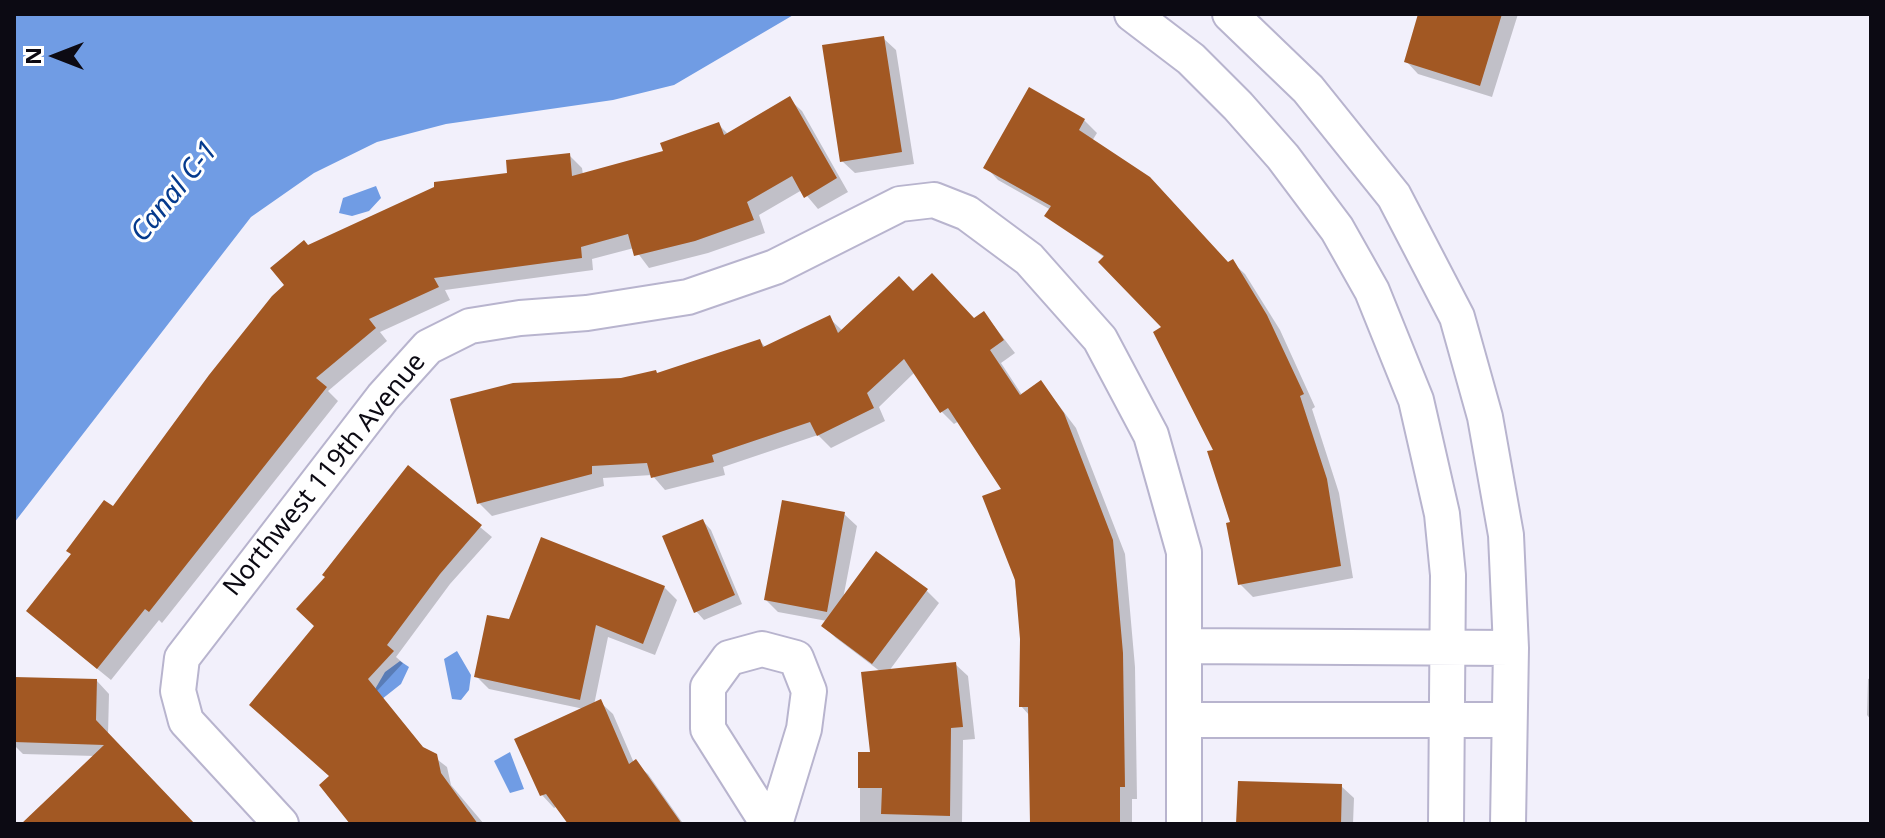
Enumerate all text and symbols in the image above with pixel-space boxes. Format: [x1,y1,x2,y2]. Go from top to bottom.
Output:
north arrow [16,16,96,96]
text: N [17,47,47,65]
water label: Canal C-1 [124,135,226,249]
street label: Northwest 119th Avenue [217,347,433,603]

